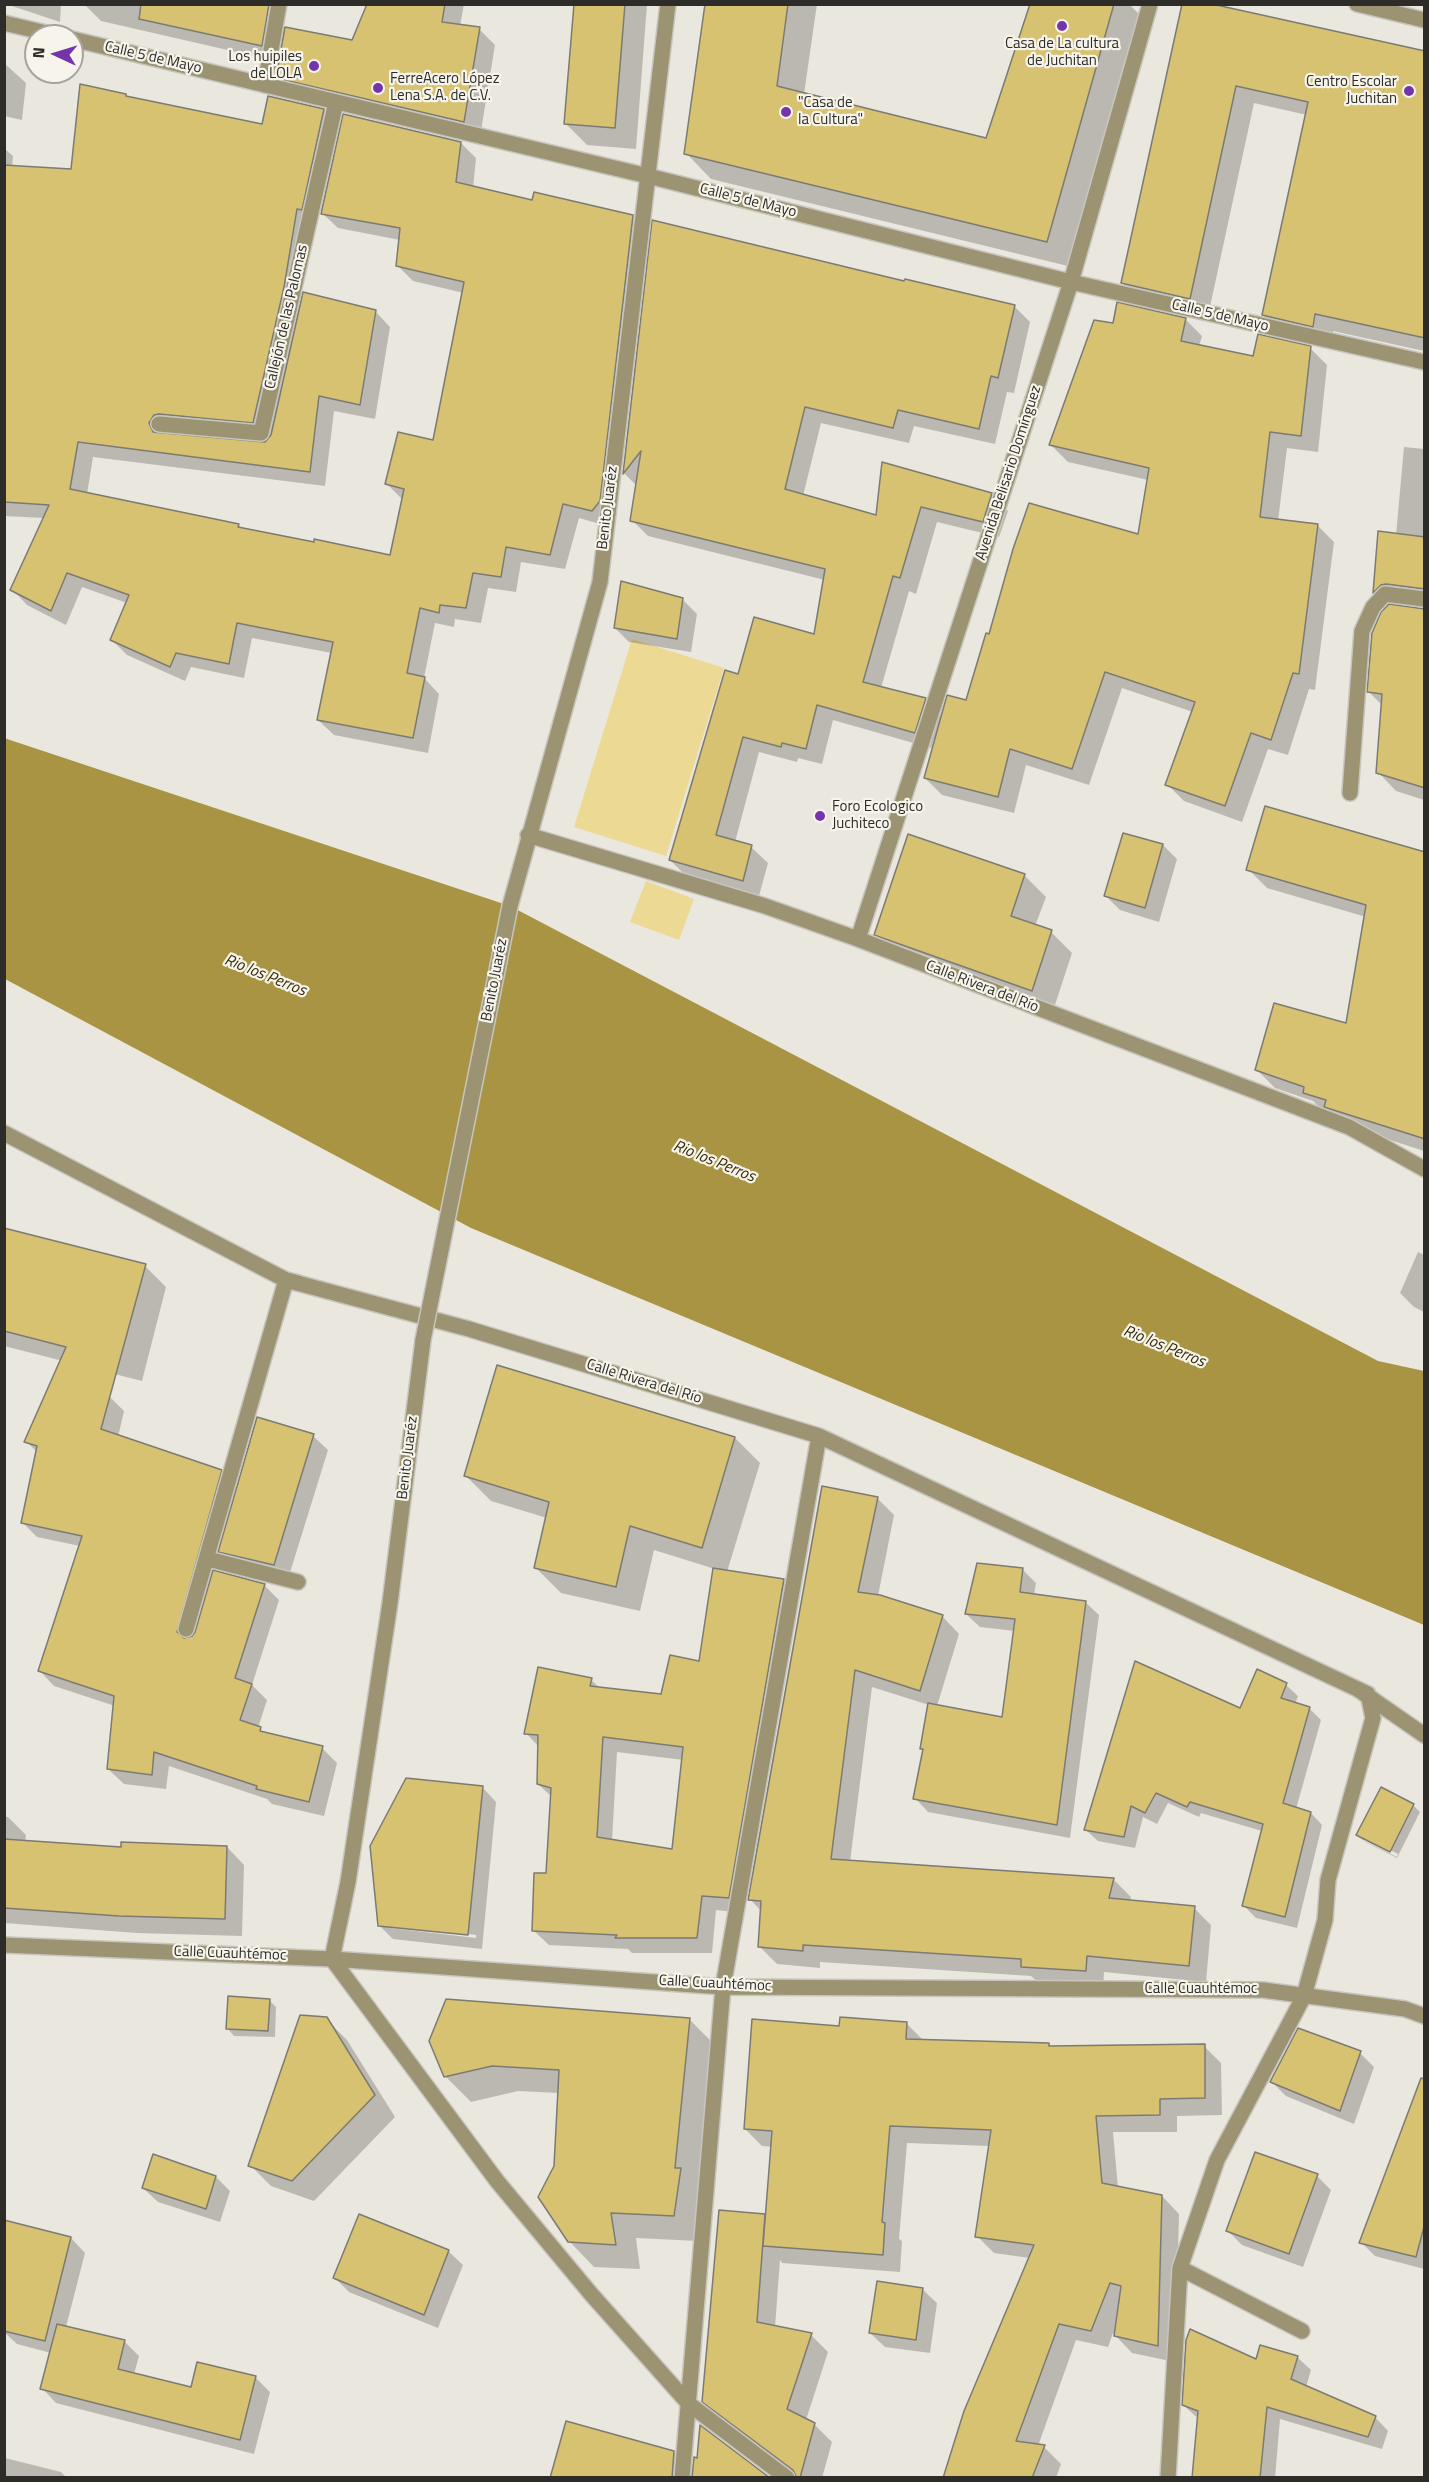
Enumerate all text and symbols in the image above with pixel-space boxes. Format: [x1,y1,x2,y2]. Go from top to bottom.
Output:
marker: Casa de La cultura de Juchitan [1055,19,1069,33]
north arrow [24,24,84,84]
place label: Casa de La cultura de Juchitan [1005,35,1119,70]
street label: Calle 5 de Mayo [103,38,203,78]
text: N [26,47,50,59]
place label: Los huipiles de LOLA [228,48,302,83]
marker: Los huipiles de LOLA [307,59,321,73]
place label: FerreAcero López Lena S.A. de C.V. [390,70,499,105]
place label: Centro Escolar Juchitan [1306,73,1397,108]
marker: FerreAcero López Lena S.A. de C.V. [371,81,385,95]
marker: Centro Escolar Juchitan [1402,84,1416,98]
place label: "Casa de la Cultura" [798,94,863,129]
marker: "Casa de la Cultura" [779,105,793,119]
street label: Calle 5 de Mayo [698,180,798,222]
street label: Callejón de las Palomas [262,243,312,391]
street label: Calle 5 de Mayo [1170,296,1270,336]
street label: Avenida Belisario Domínguez [972,383,1046,563]
street label: Benito Juaréz [594,465,622,551]
place label: Foro Ecologico Juchiteco [832,798,923,833]
marker: Foro Ecologico Juchiteco [813,809,827,823]
street label: Benito Juaréz [478,937,512,1023]
water label: Rio los Perros [221,951,309,1001]
street label: Calle Rivera del Río [923,957,1041,1017]
water label: Rio los Perros [670,1137,758,1187]
water label: Rio los Perros [1120,1322,1208,1372]
street label: Calle Rivera del Río [584,1356,704,1408]
street label: Benito Juaréz [394,1415,422,1501]
street label: Calle Cuauhtémoc [173,1943,287,1965]
street label: Calle Cuauhtémoc [658,1972,772,1996]
street label: Calle Cuauhtémoc [1145,1980,1257,1998]

